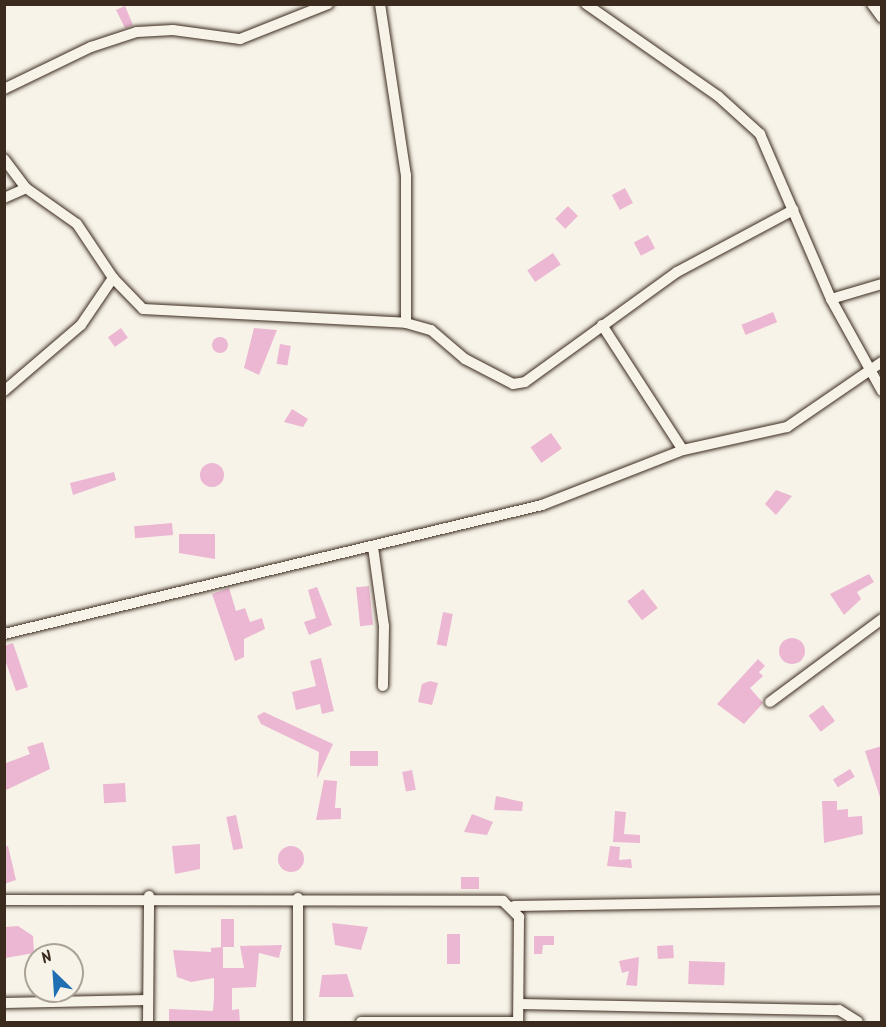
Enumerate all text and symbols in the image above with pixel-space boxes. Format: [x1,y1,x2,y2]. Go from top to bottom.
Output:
north arrow [24,943,84,1003]
text: N [37,945,57,972]

